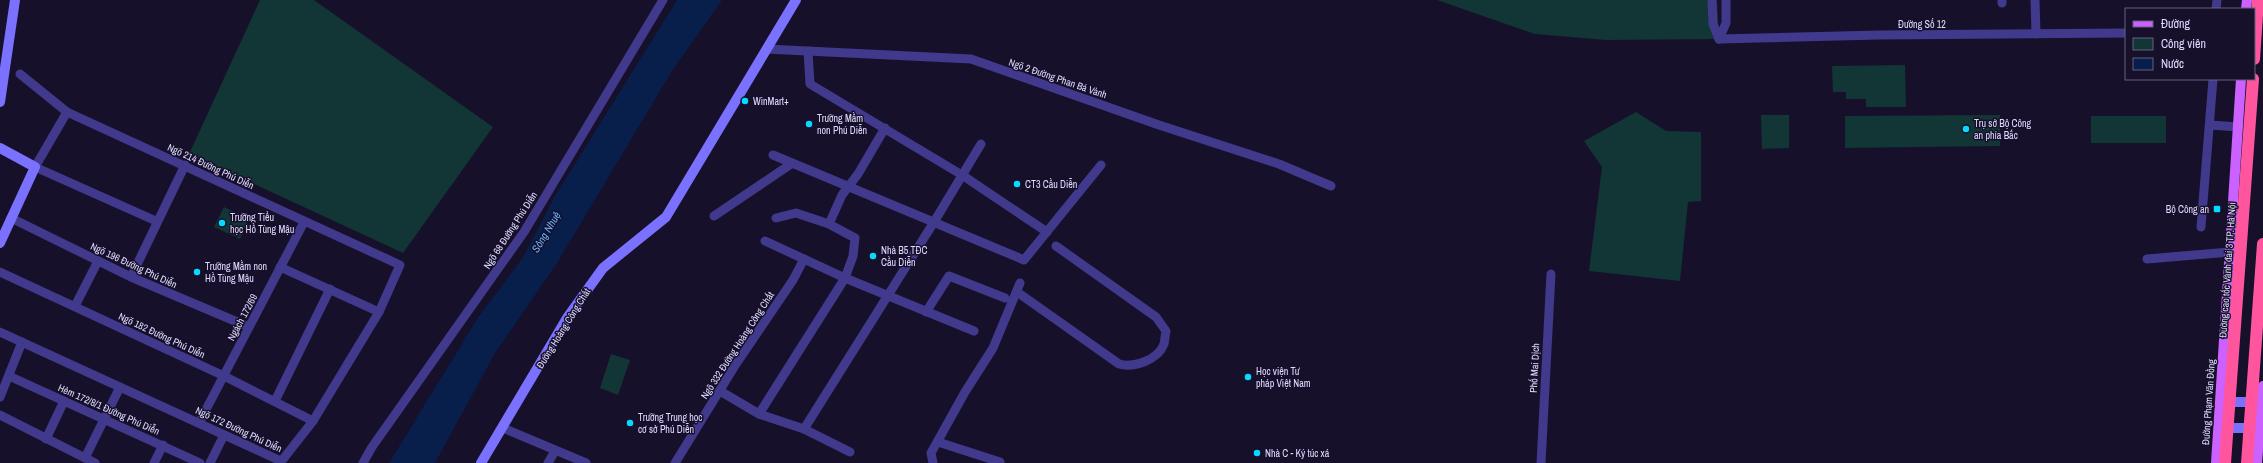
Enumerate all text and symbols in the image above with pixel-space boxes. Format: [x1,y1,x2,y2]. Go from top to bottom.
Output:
legend [2125,8,2255,80]
text: Đường [2161,16,2191,32]
street label: Đường Số 12 [1898,18,1946,31]
text: Công viên [2161,36,2206,52]
street label: Ngõ 2 Đường Phan Bá Vành [1007,56,1109,101]
text: Nước [2161,56,2184,72]
place label: WinMart+ [753,95,789,108]
marker: WinMart+ [740,96,750,106]
place label: Trường Mầm non Phú Diễn [817,112,867,137]
place label: Trụ sở Bộ Công an phía Bắc [1974,117,2032,142]
marker: Trường Mầm non Phú Diễn [804,119,814,129]
marker: Trụ sở Bộ Công an phía Bắc [1961,124,1971,134]
street label: Ngõ 214 Đường Phú Diễn [165,141,256,192]
place label: CT3 Cầu Diễn [1025,178,1077,191]
marker: CT3 Cầu Diễn [1012,179,1022,189]
street label: Ngõ 68 Đường Phú Diễn [481,189,540,271]
street label: Đường cao tốc Vành đai 3 TP. Hà Nội [2216,202,2239,338]
place label: Bộ Công an [2166,203,2209,216]
marker: Bộ Công an [2212,204,2222,214]
water label: Sông Nhuệ [528,209,564,255]
place label: Trường Tiểu học Hồ Tùng Mậu [230,211,294,236]
marker: Trường Tiểu học Hồ Tùng Mậu [217,218,227,228]
street label: Ngõ 196 Đường Phú Diễn [88,240,179,291]
place label: Nhà B5 TĐC Cầu Diễn [881,244,927,269]
marker: Nhà B5 TĐC Cầu Diễn [868,251,878,261]
place label: Trường Mầm non Hồ Tùng Mậu [205,260,267,285]
marker: Trường Mầm non Hồ Tùng Mậu [192,267,202,277]
street label: Đường Hoàng Công Chất [534,285,594,371]
street label: Ngõ 332 Đường Hoàng Công Chất [698,289,777,401]
street label: Ngách 172/69 [225,291,260,343]
street label: Ngõ 182 Đường Phú Diễn [116,310,207,361]
street label: Phố Mai Dịch [1527,343,1542,393]
street label: Đường Phạm Văn Đồng [2199,358,2218,445]
place label: Học viện Tư pháp Việt Nam [1256,365,1311,390]
marker: Học viện Tư pháp Việt Nam [1243,372,1253,382]
street label: Hẻm 172/8/1 Đường Phú Diễn [56,381,162,438]
street label: Ngõ 172 Đường Phú Diễn [193,404,284,455]
place label: Trường Trung học cơ sở Phú Diễn [638,411,702,436]
marker: Trường Trung học cơ sở Phú Diễn [625,418,635,428]
place label: Nhà C - Ký túc xá [1265,447,1330,460]
marker: Nhà C - Ký túc xá [1252,448,1262,458]

